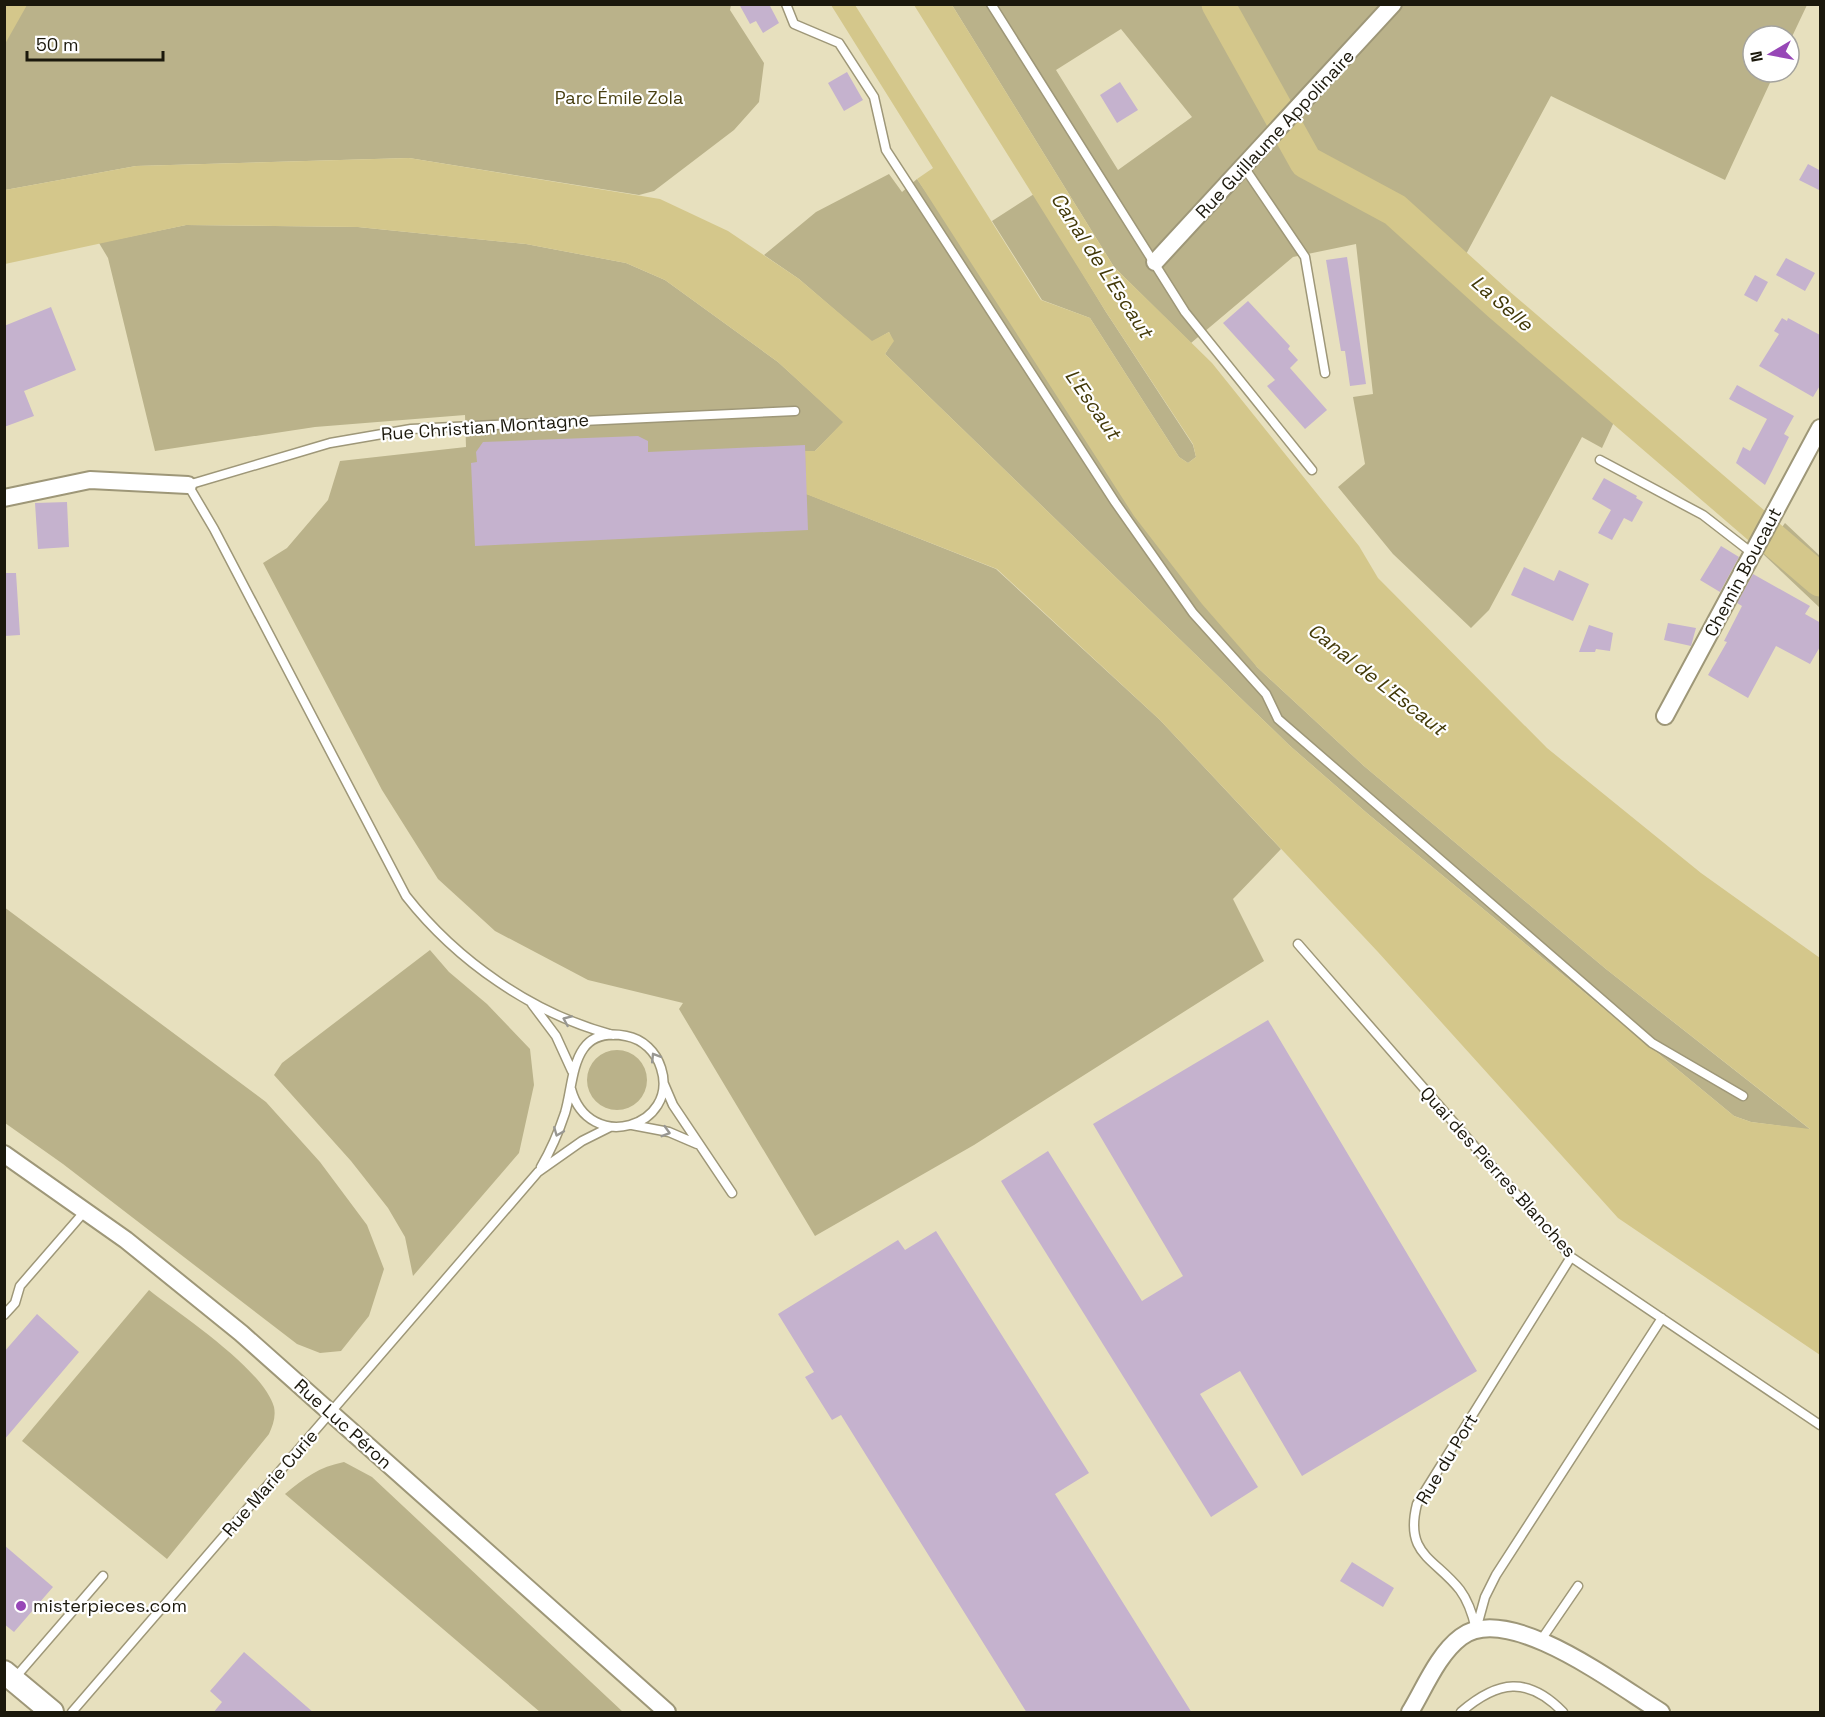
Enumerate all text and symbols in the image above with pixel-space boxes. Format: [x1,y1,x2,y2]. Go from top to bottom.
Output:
scale bar [27,24,164,62]
north arrow [1741,24,1801,84]
text: 50 m [36,33,78,56]
street label: Rue Guillaume Appolinaire [1190,44,1359,223]
text: N [1745,49,1768,64]
park label: Parc Émile Zola [555,86,683,109]
water label: Canal de L'Escaut [1045,187,1160,344]
water label: La Selle [1466,269,1539,338]
water label: L'Escaut [1059,364,1128,446]
street label: Rue Christian Montagne [380,408,590,445]
street label: Chemin Boucaut [1699,503,1786,640]
water label: Canal de L'Escaut [1303,617,1453,742]
one-way arrow [563,1015,574,1027]
one-way arrow [651,1053,662,1064]
street label: Quai des Pierres Blanches [1415,1081,1581,1262]
one-way arrow [660,1125,671,1137]
one-way arrow [552,1126,565,1137]
street label: Rue Luc Péron [290,1374,397,1474]
street label: Rue du Port [1411,1409,1483,1508]
street label: Rue Marie Curie [217,1424,322,1541]
place label: misterpieces.com [33,1594,187,1617]
marker: misterpieces.com [14,1599,28,1613]

